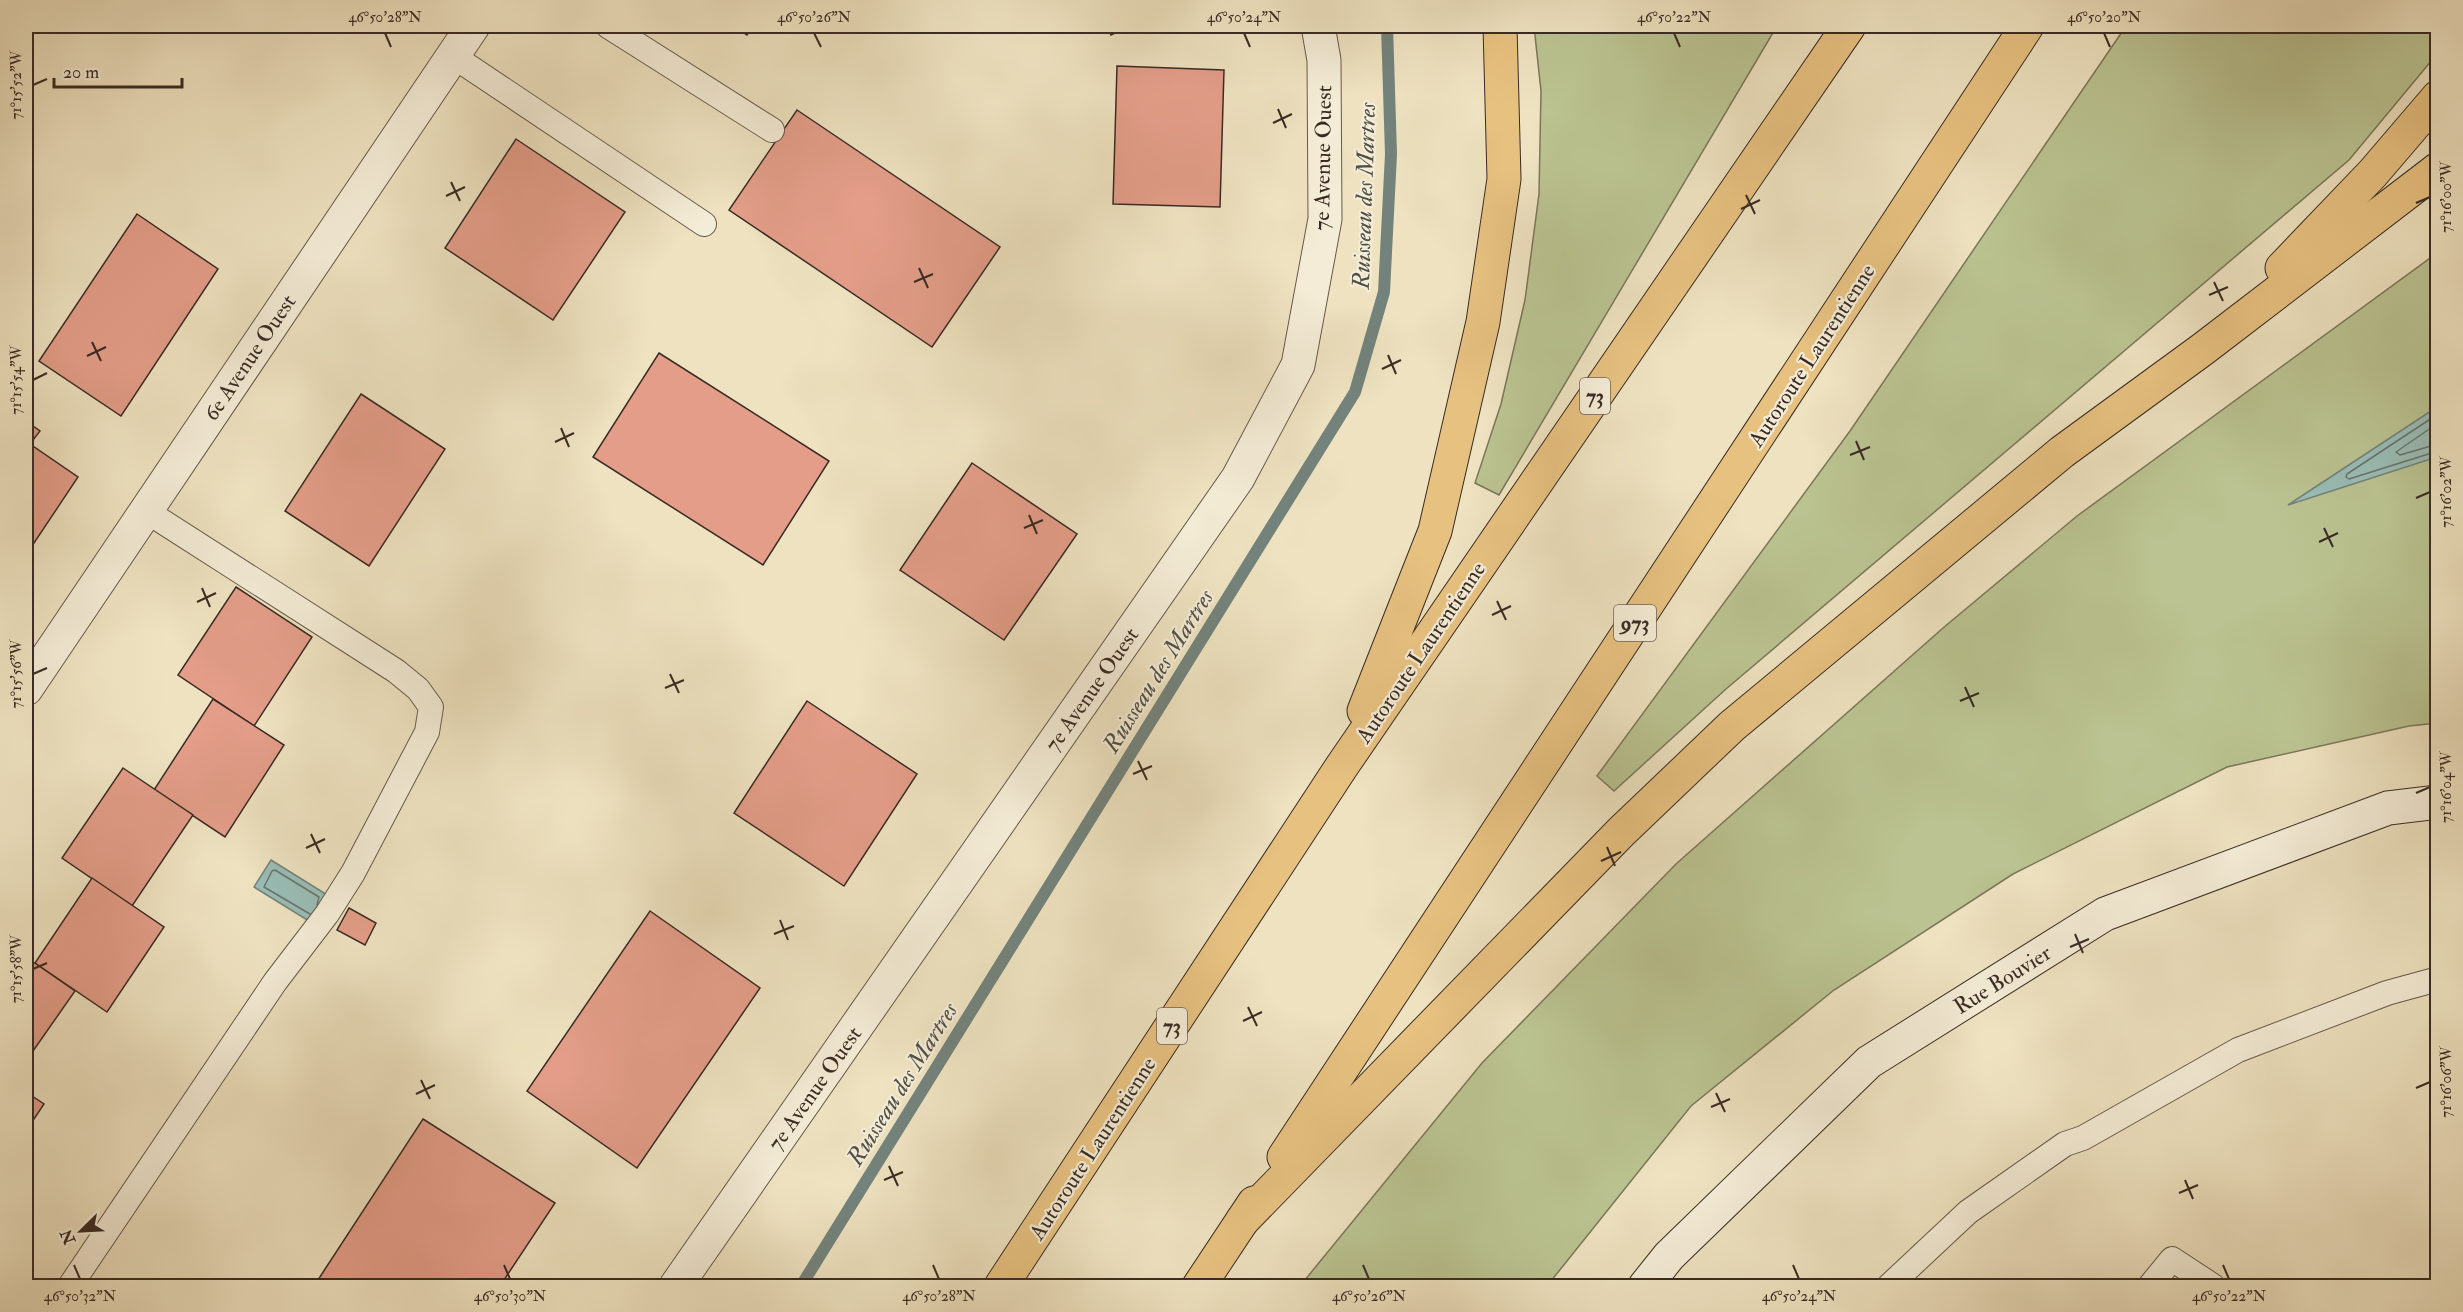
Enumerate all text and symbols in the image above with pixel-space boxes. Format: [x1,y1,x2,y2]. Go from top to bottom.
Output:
text: 46°50'28"N [348,8,422,27]
text: 46°50'26"N [777,8,852,27]
text: 46°50'24"N [1207,8,1282,27]
text: 46°50'22"N [1637,8,1712,27]
text: 46°50'20"N [2067,8,2142,27]
text: 71°15'52"W [7,50,26,120]
scale bar [54,51,182,89]
text: 20 m [63,61,99,84]
street label: 7e Avenue Ouest [1308,85,1338,231]
water label: Ruisseau des Martres [1346,102,1383,291]
text: 71°16'00"W [2437,161,2456,233]
street label: Autoroute Laurentienne [1742,259,1882,453]
street label: 6e Avenue Ouest [197,289,302,426]
text: 71°15'54"W [7,345,26,415]
road number: 73 [1580,378,1610,414]
text: 71°16'02"W [2437,456,2456,528]
street label: Autoroute Laurentienne [1349,557,1492,749]
water label: Ruisseau des Martres [1095,584,1221,760]
road number: 973 [1614,605,1656,641]
street label: 7e Avenue Ouest [1039,622,1145,757]
text: 71°15'56"W [7,639,26,709]
text: 71°16'04"W [2437,750,2456,823]
text: 71°15'58"W [7,934,26,1003]
street label: Rue Bouvier [1949,938,2057,1021]
water label: Ruisseau des Martres [839,997,965,1173]
road number: 73 [1157,1008,1187,1044]
street label: 7e Avenue Ouest [762,1021,868,1156]
text: 71°16'06"W [2437,1046,2456,1118]
street label: Autoroute Laurentienne [1023,1052,1163,1246]
north arrow [51,1201,111,1261]
text: N [56,1225,81,1248]
text: 46°50'32"N [44,1287,117,1306]
text: 46°50'30"N [474,1287,547,1306]
text: 46°50'28"N [902,1287,976,1306]
text: 46°50'26"N [1332,1287,1407,1306]
text: 46°50'24"N [1762,1287,1837,1306]
text: 46°50'22"N [2192,1287,2267,1306]

